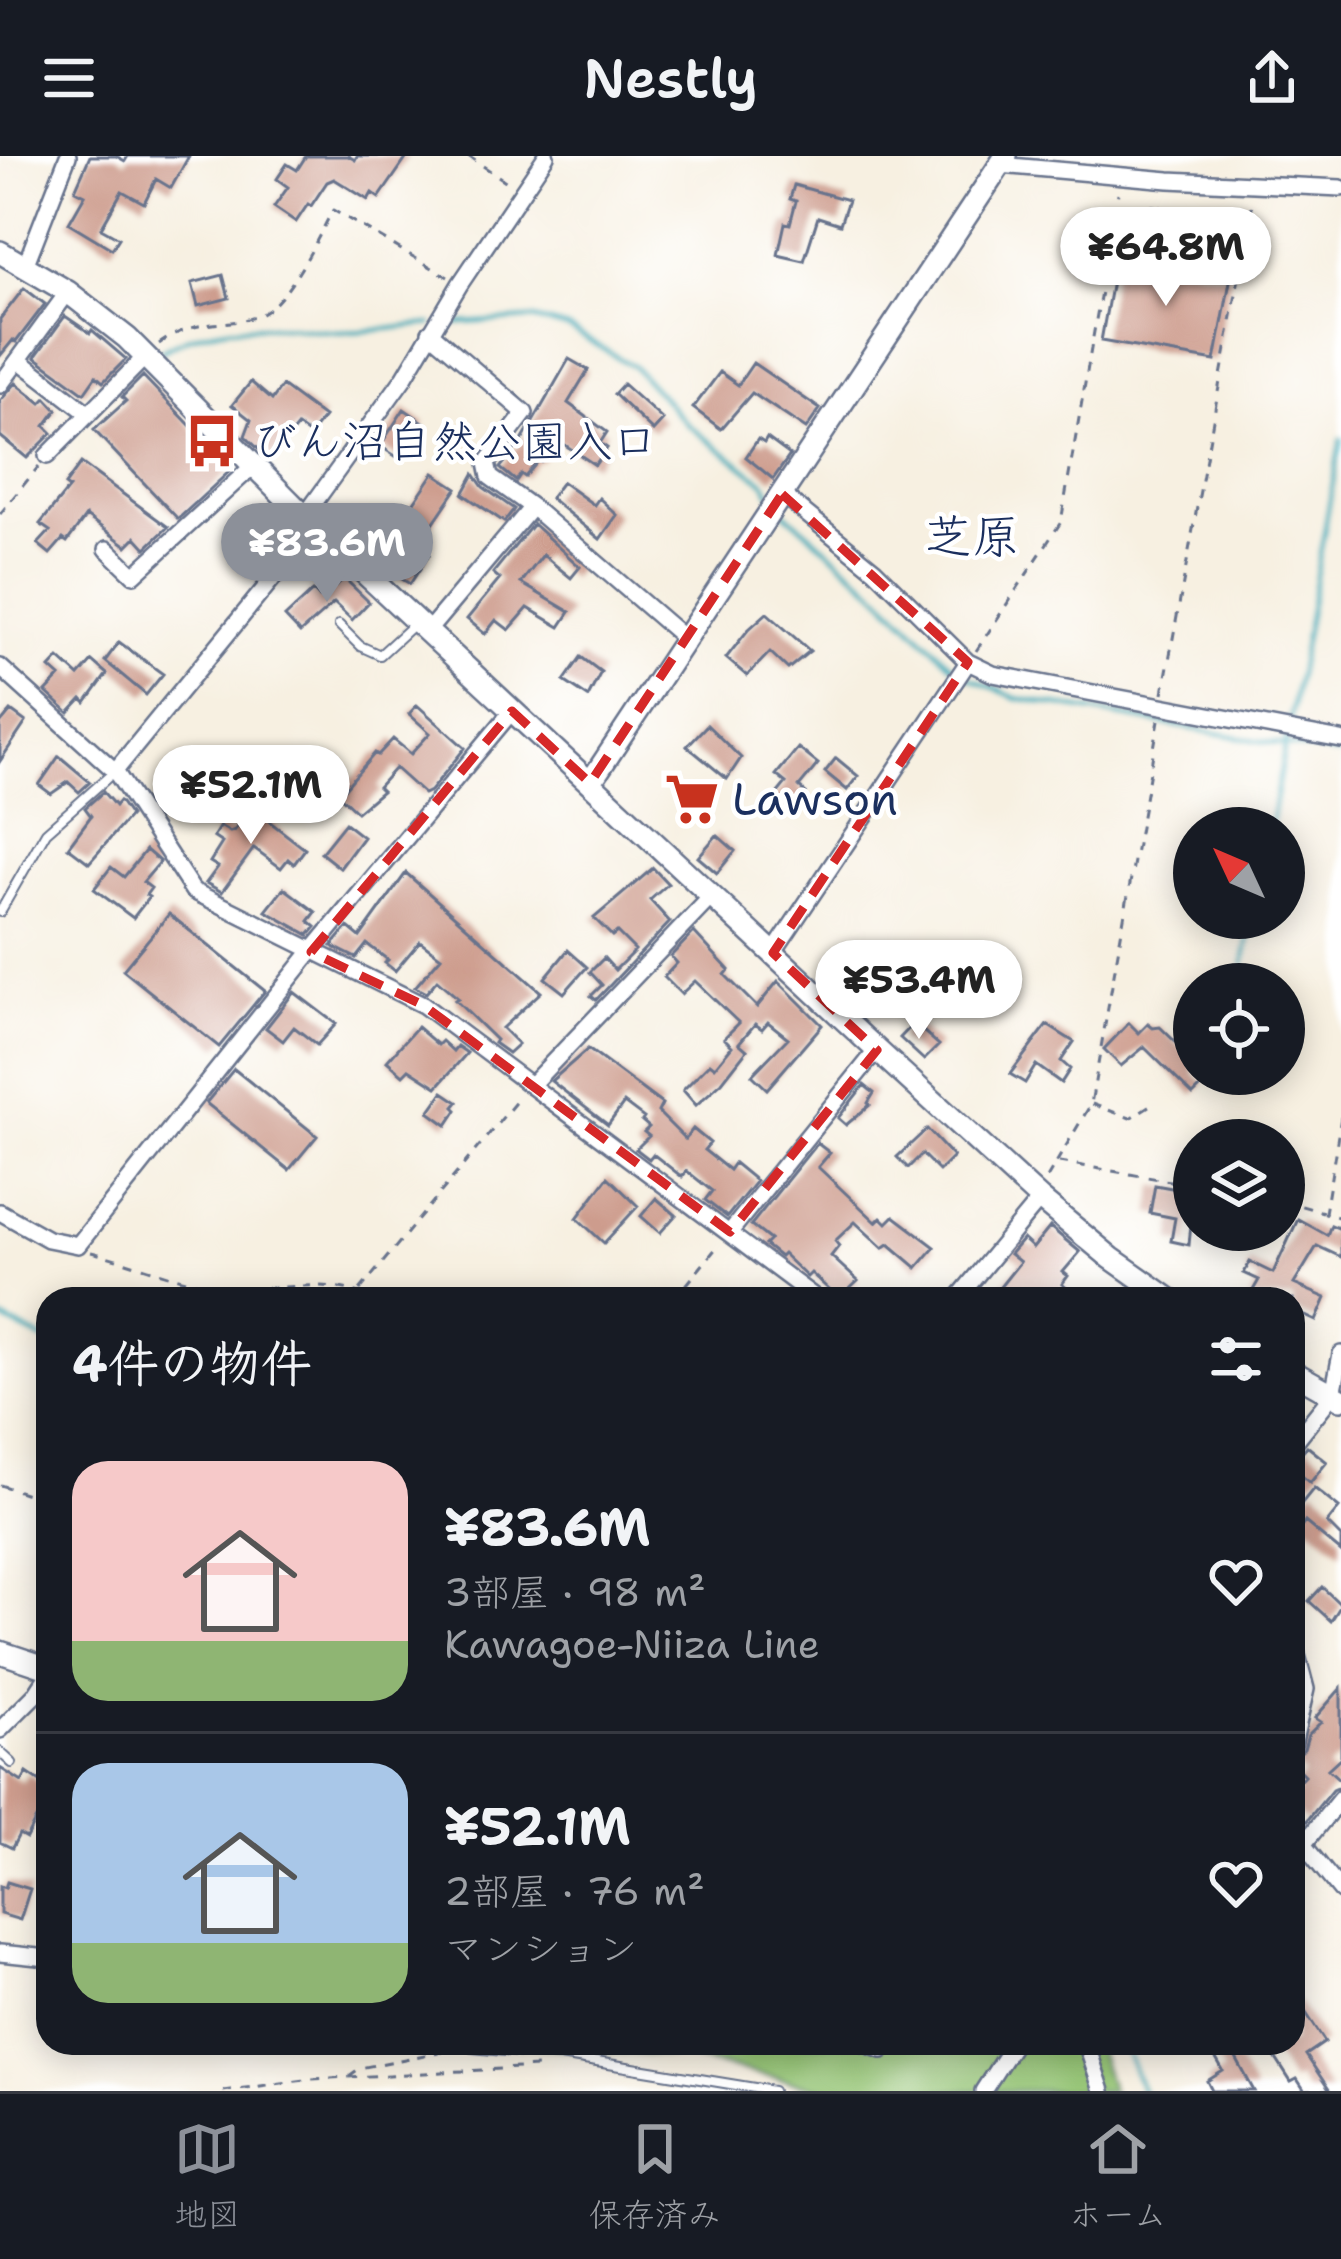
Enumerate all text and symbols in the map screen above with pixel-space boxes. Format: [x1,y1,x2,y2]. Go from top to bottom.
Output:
text: Nestly [583,42,758,114]
icon: menu [36,45,102,111]
icon: share [1239,45,1305,111]
pin: ¥64.8M [1068,207,1264,309]
text: ¥64.8M [1087,220,1245,272]
place label: びん沼自然公園入口 [252,411,657,471]
bus stop icon: びん沼自然公園入口 [183,412,241,470]
pin: ¥83.6M [229,503,425,605]
district label: 芝原 [924,504,1020,568]
text: ¥83.6M [248,516,406,568]
pin: ¥52.1M [153,745,349,847]
text: ¥52.1M [180,758,322,810]
place label: Lawson [732,769,898,829]
supermarket icon: Lawson [663,770,721,828]
north arrow [1173,807,1305,939]
map controls [1173,807,1305,1251]
pin: ¥53.4M [821,940,1017,1042]
text: ¥53.4M [842,953,996,1005]
button: locate [1173,963,1305,1095]
button: layers [1173,1119,1305,1251]
icon: filters [1203,1326,1269,1392]
text: 4件の物件 [72,1329,312,1397]
text: ¥83.6M [444,1493,650,1561]
icon: home [168,1509,312,1653]
icon: heart [1203,1548,1269,1614]
text: 3部屋 · 98 m² [444,1566,706,1618]
text: Kawagoe-Niiza Line [444,1618,820,1670]
text: ¥52.1M [444,1792,631,1860]
icon: home [168,1811,312,1955]
icon: heart [1203,1850,1269,1916]
text: 2部屋 · 76 m² [444,1865,705,1917]
text: マンション [444,1922,637,1974]
tab: 地図 [174,2116,240,2237]
tab: 保存済み [589,2116,721,2237]
tab: ホーム [1069,2116,1167,2237]

